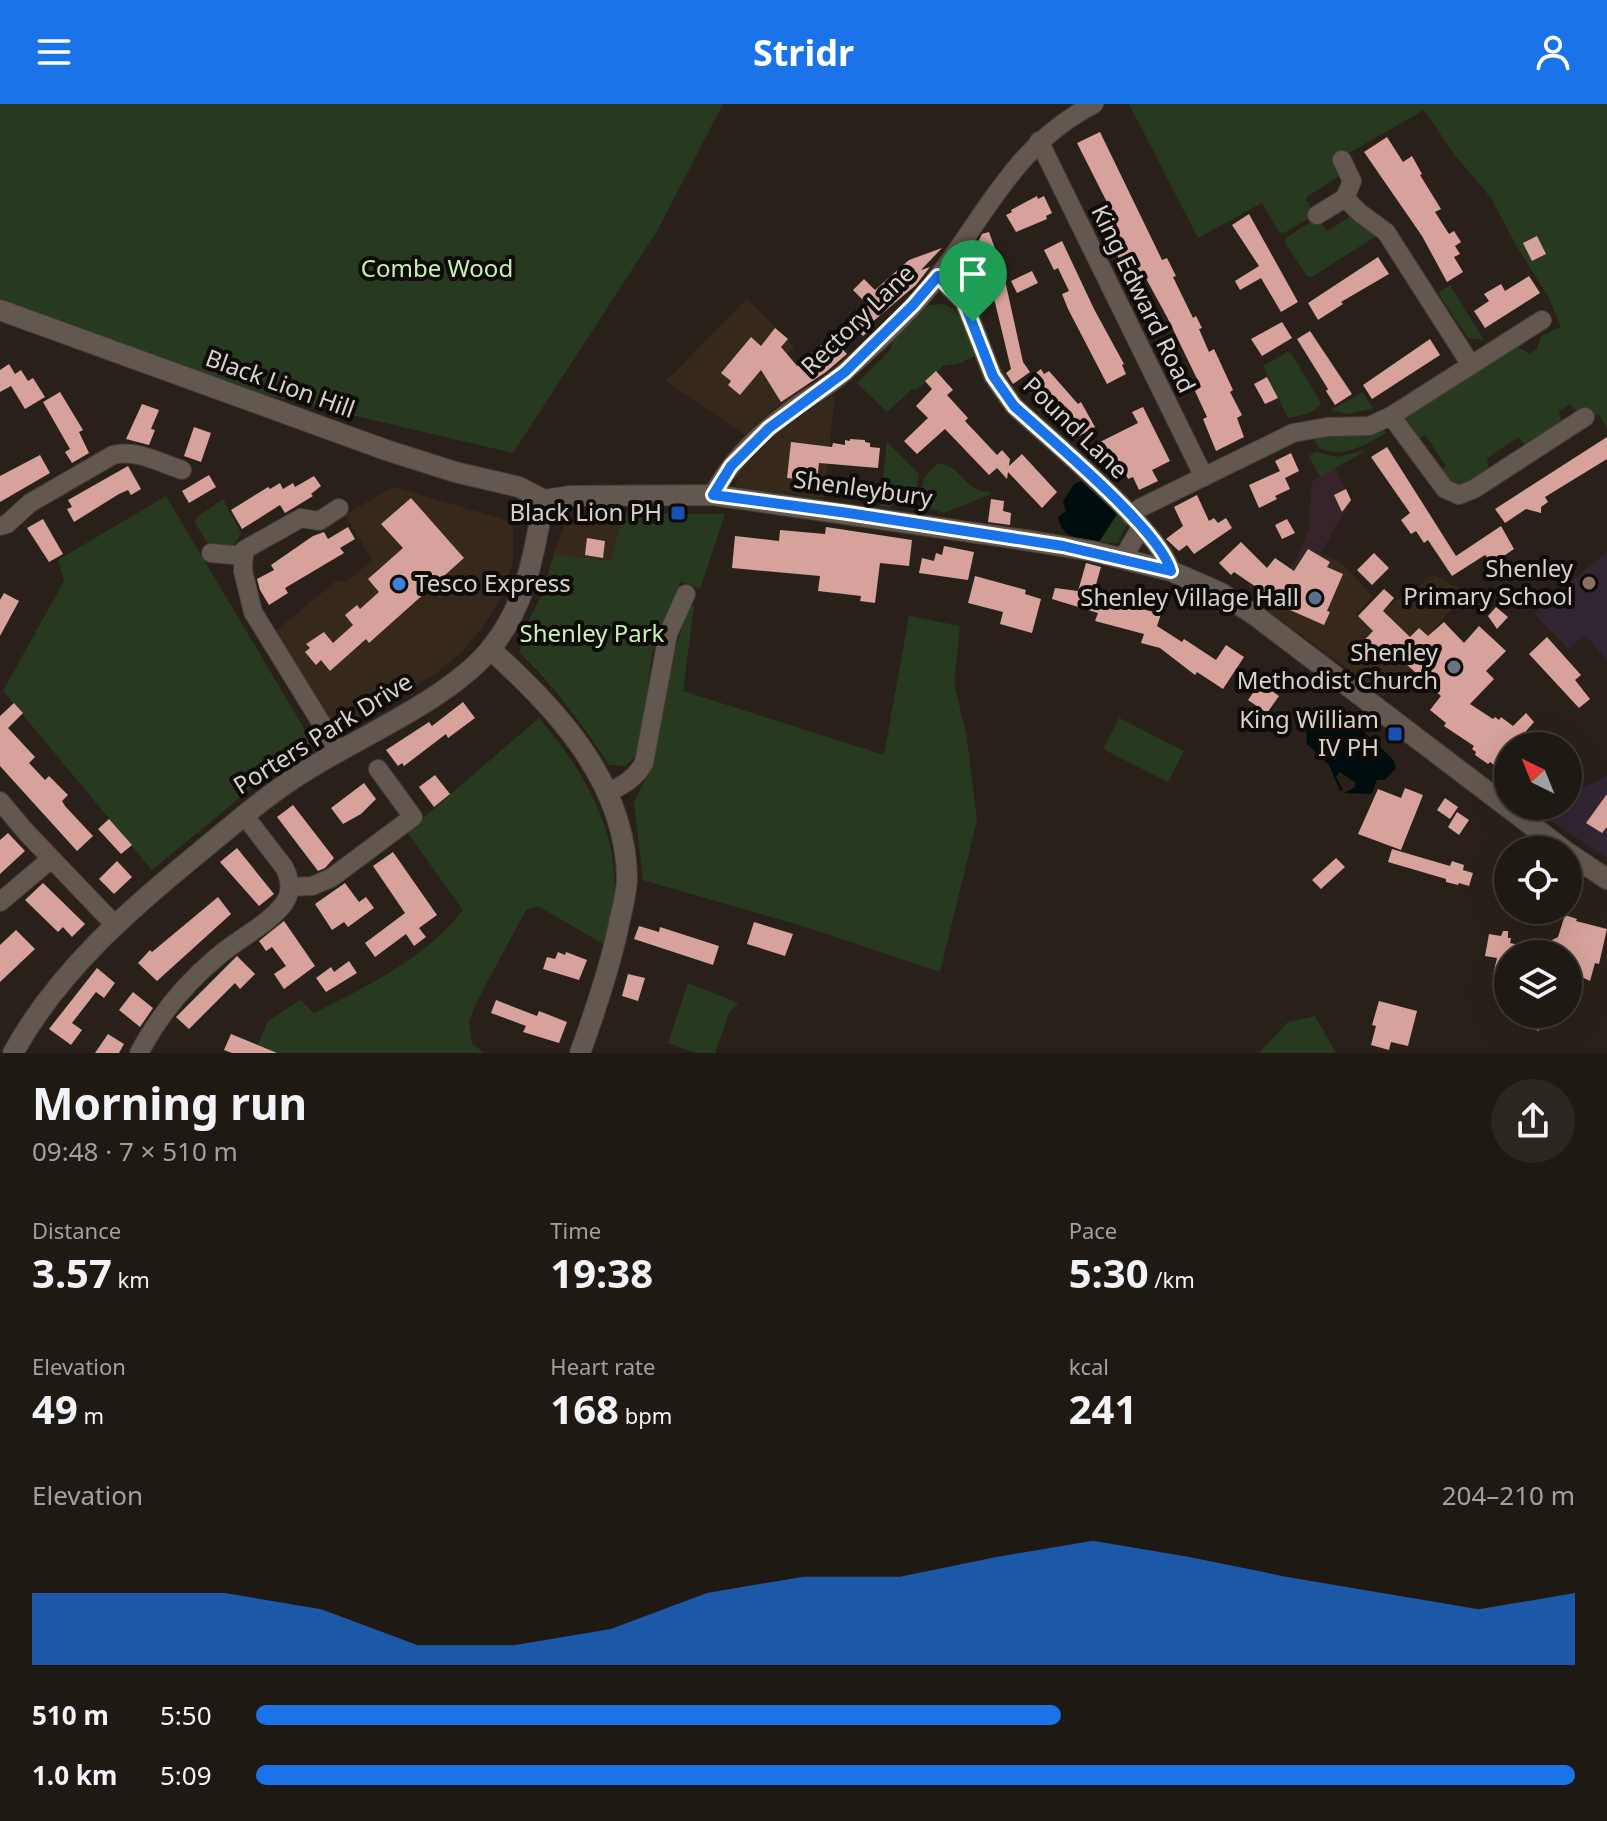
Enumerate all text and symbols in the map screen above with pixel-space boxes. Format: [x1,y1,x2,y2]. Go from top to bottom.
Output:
text: Stridr [753,28,854,77]
icon: menu [32,30,76,74]
icon: person [1531,30,1575,74]
street label: King Edward Road [1084,199,1204,398]
pin [939,240,1007,322]
park label: Combe Wood [361,251,513,284]
icon: arrive [951,252,995,296]
street label: Rectory Lane [793,256,921,381]
street label: Black Lion Hill [201,340,360,425]
street label: Pound Lane [1016,368,1136,485]
street label: Shenleybury [792,461,935,514]
place label: Black Lion PH [510,495,662,528]
marker: Black Lion PH [669,504,687,522]
place label: Shenley Primary School [1403,551,1574,612]
place label: Tesco Express [415,566,571,599]
marker: Shenley Primary School [1580,574,1598,592]
marker: Tesco Express [390,575,408,593]
place label: Shenley Village Hall [1080,580,1299,613]
marker: Shenley Village Hall [1306,589,1324,607]
park label: Shenley Park [520,616,665,649]
place label: Shenley Methodist Church [1237,635,1439,696]
marker: Shenley Methodist Church [1445,658,1463,676]
street label: Porters Park Drive [226,664,418,801]
place label: King William IV PH [1239,702,1379,763]
marker: King William IV PH [1386,725,1404,743]
north arrow [1494,732,1582,820]
map controls [1494,732,1582,1028]
button: locate [1494,836,1582,924]
button: layers [1494,940,1582,1028]
text: Morning run [32,1073,307,1133]
button: share [1491,1079,1575,1163]
text: 09:48 · 7 × 510 m [32,1133,238,1169]
text: Distance [32,1215,121,1245]
text: Time [550,1215,601,1245]
text: Pace [1069,1215,1117,1245]
text: 3.57 [32,1245,112,1300]
text: 19:38 [550,1245,653,1300]
text: 5:30 [1069,1245,1149,1300]
text: km [112,1264,150,1294]
text: /km [1149,1264,1195,1294]
text: Elevation [32,1351,126,1381]
text: Heart rate [550,1351,655,1381]
text: kcal [1069,1351,1109,1381]
text: 49 [32,1381,78,1436]
text: 168 [550,1381,619,1436]
text: 241 [1069,1381,1137,1436]
text: m [78,1400,104,1430]
text: bpm [619,1400,672,1430]
text: Elevation [32,1477,143,1513]
text: 204–210 m [1442,1477,1575,1513]
text: 510 m [32,1697,109,1733]
text: 5:50 [160,1697,212,1733]
text: 1.0 km [32,1757,117,1793]
text: 5:09 [160,1757,212,1793]

